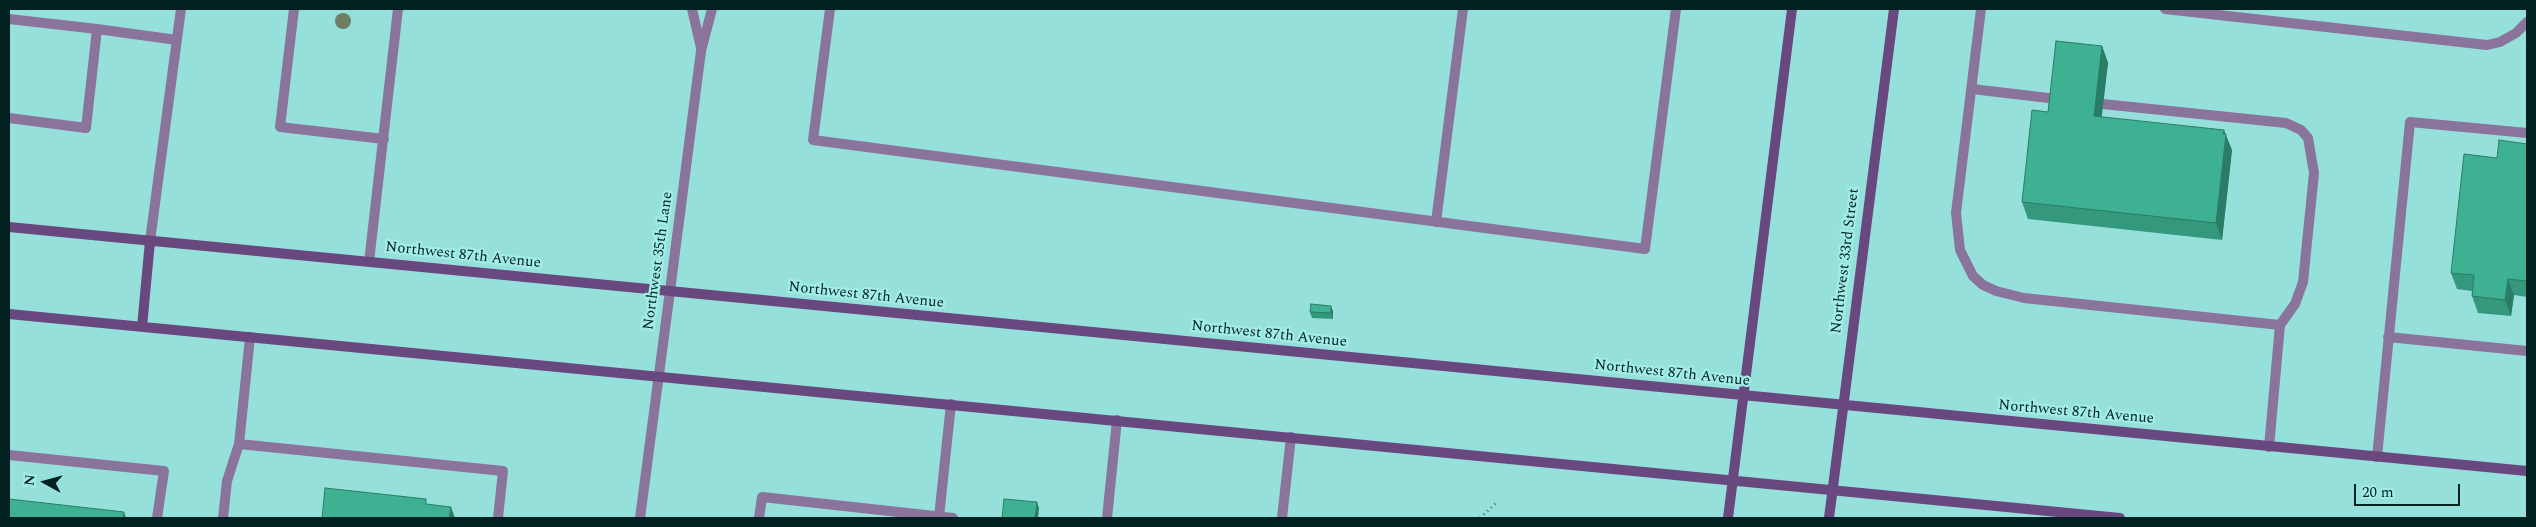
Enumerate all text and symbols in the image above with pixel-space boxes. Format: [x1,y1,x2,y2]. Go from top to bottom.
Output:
street label: Northwest 33rd Street [1828,187,1864,335]
street label: Northwest 35th Lane [640,191,678,331]
street label: Northwest 87th Avenue [384,239,542,273]
street label: Northwest 87th Avenue [787,279,945,313]
street label: Northwest 87th Avenue [1190,318,1348,352]
street label: Northwest 87th Avenue [1593,357,1751,391]
street label: Northwest 87th Avenue [1997,397,2155,429]
north arrow [20,457,70,507]
text: N [18,473,41,487]
scale bar [2356,474,2462,506]
text: 20 m [2362,481,2394,504]

